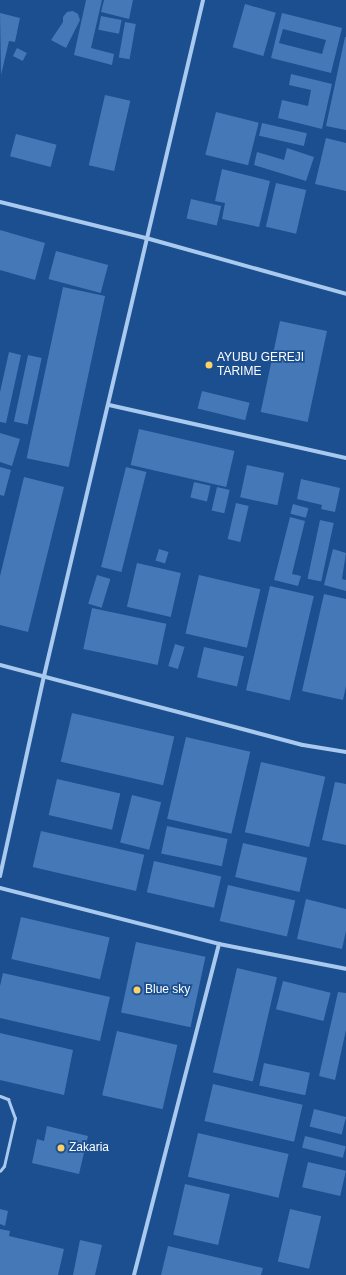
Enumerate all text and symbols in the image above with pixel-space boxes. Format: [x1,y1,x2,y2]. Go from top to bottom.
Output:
place label: AYUBU GEREJI TARIME [217,351,304,379]
marker: AYUBU GEREJI TARIME [204,360,214,370]
place label: Blue sky [145,983,190,997]
marker: Blue sky [132,985,142,995]
place label: Zakaria [69,1141,109,1155]
marker: Zakaria [56,1143,66,1153]

